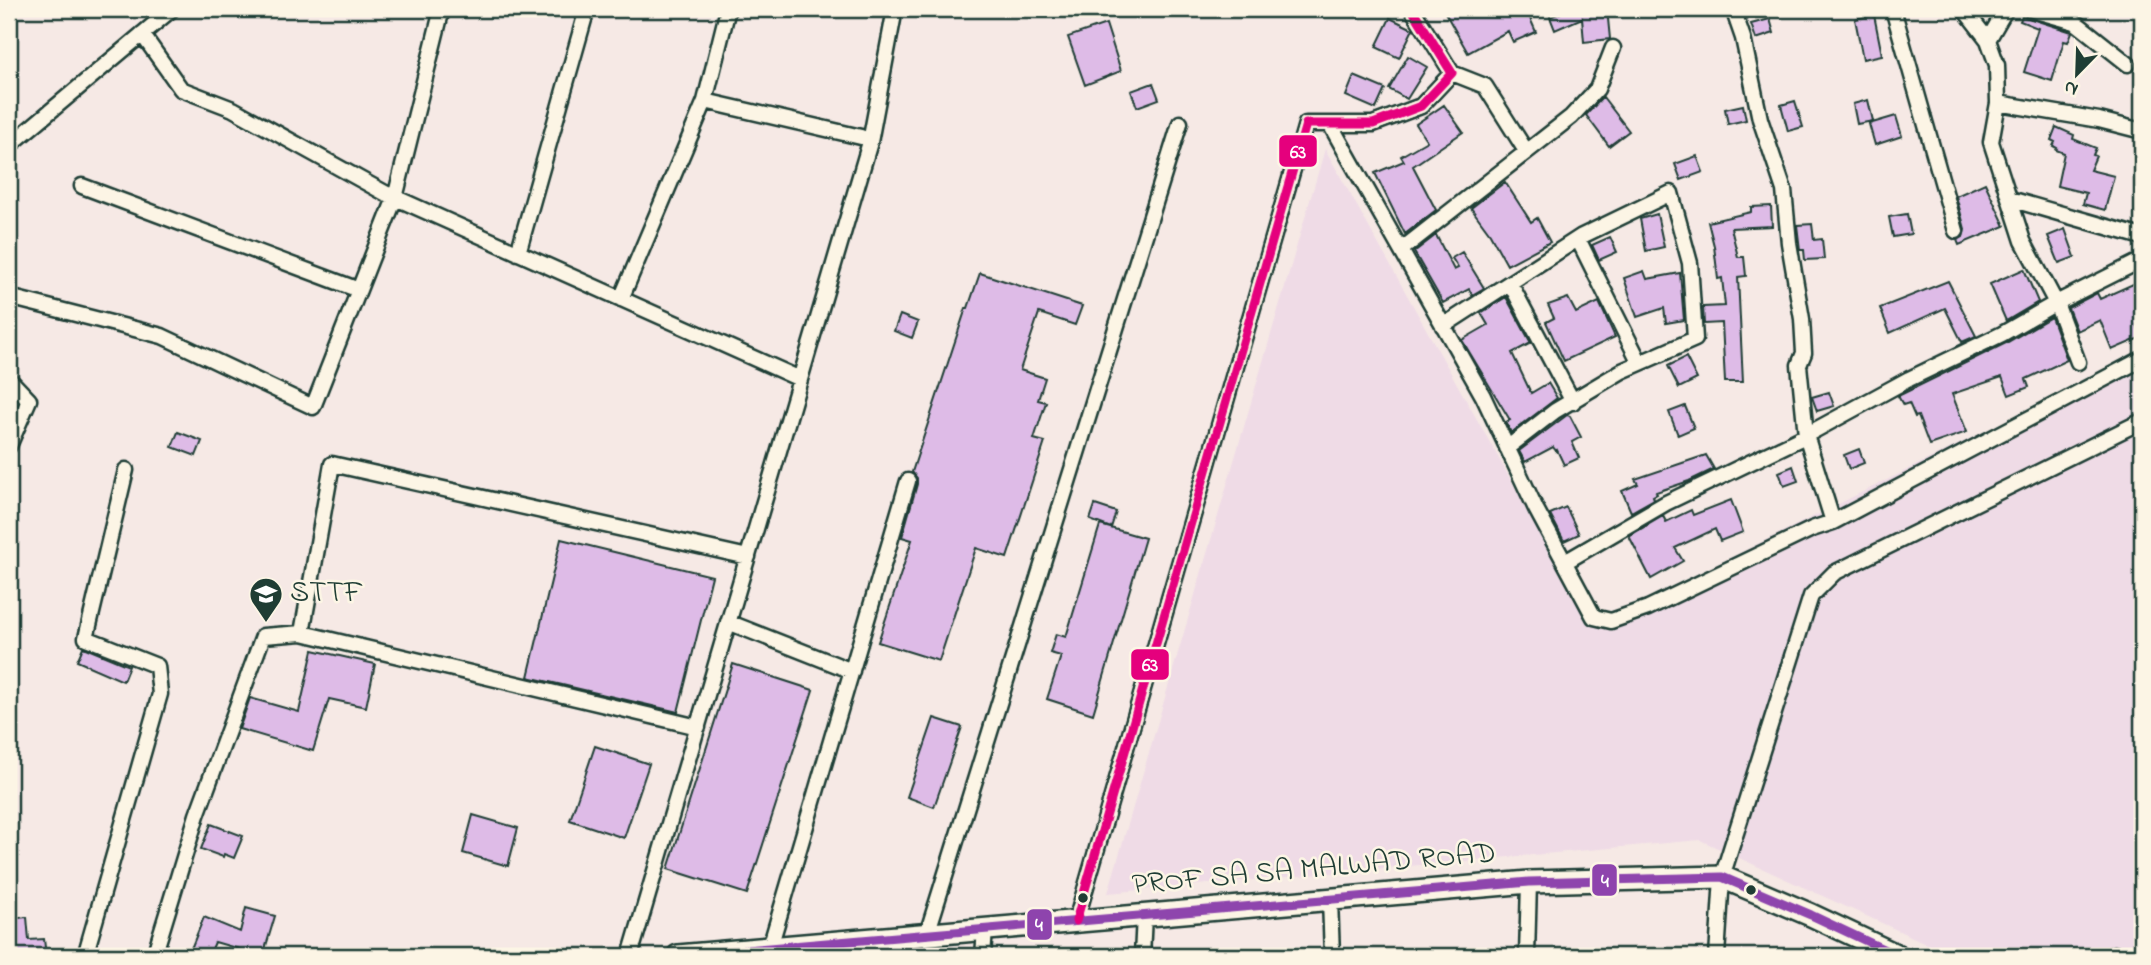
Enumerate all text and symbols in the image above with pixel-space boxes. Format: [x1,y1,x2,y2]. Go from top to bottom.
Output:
north arrow [2042,38,2112,108]
text: N [2060,72,2083,102]
line badge: 63 [1278,134,1318,168]
text: 63 [1290,140,1306,167]
place label: STTF [290,572,363,616]
school or university icon: STTF [247,575,285,624]
line badge: 63 [1130,648,1170,681]
text: 63 [1142,653,1158,680]
street label: PROF SA SA MALWAD ROAD [1130,832,1498,908]
line badge: 4 [1591,863,1618,897]
text: 4 [1601,869,1609,896]
unlabelled marker [1744,883,1758,897]
unlabelled marker [1076,891,1090,905]
line badge: 4 [1026,908,1053,941]
text: 4 [1035,913,1043,940]

